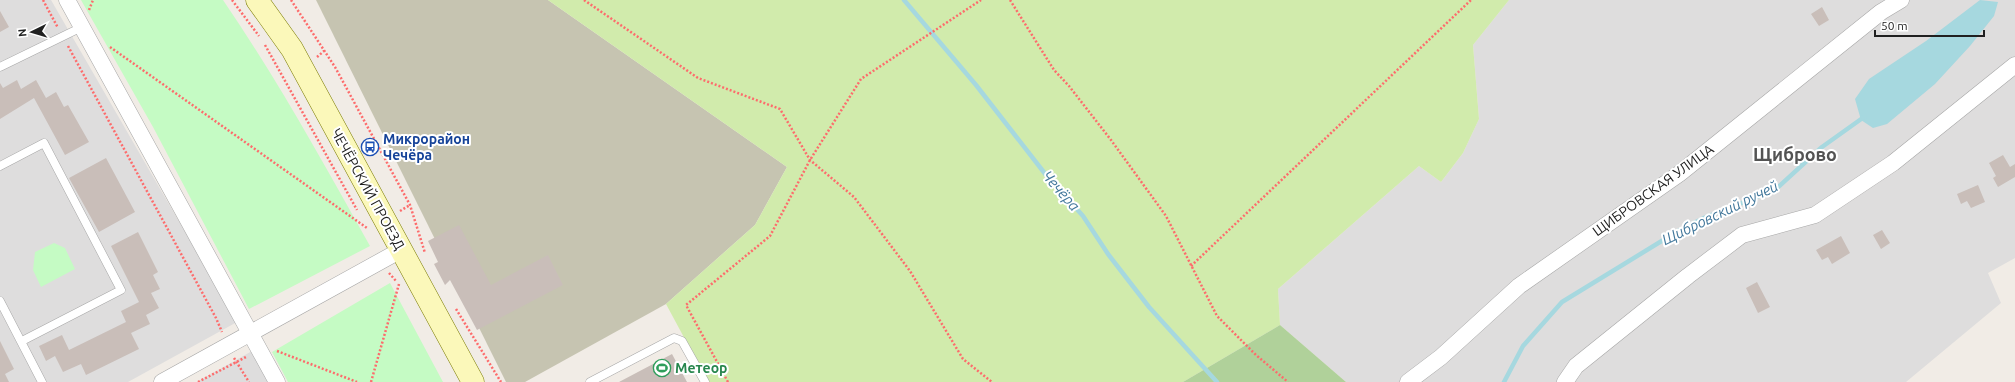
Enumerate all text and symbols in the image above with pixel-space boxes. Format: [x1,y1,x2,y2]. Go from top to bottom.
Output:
north arrow [12,12,52,52]
scale bar [1875,12,1984,38]
text: 50 m [1881,19,1908,32]
text: N [16,28,28,37]
street label: ЧЕЧЁРСКИЙ ПРОЕЗД [328,125,409,253]
place label: Микрорайон Чечёра [383,131,470,163]
bus stop icon: Микрорайон Чечёра [360,137,380,157]
street label: ЩИБРОВСКАЯ УЛИЦА [1589,141,1717,239]
district label: Щиброво [1753,144,1837,164]
water label: Чечёра [1039,167,1083,214]
water label: Щибровский ручей [1659,177,1781,248]
sports icon: Метеор [652,358,672,378]
place label: Метеор [675,360,727,376]

